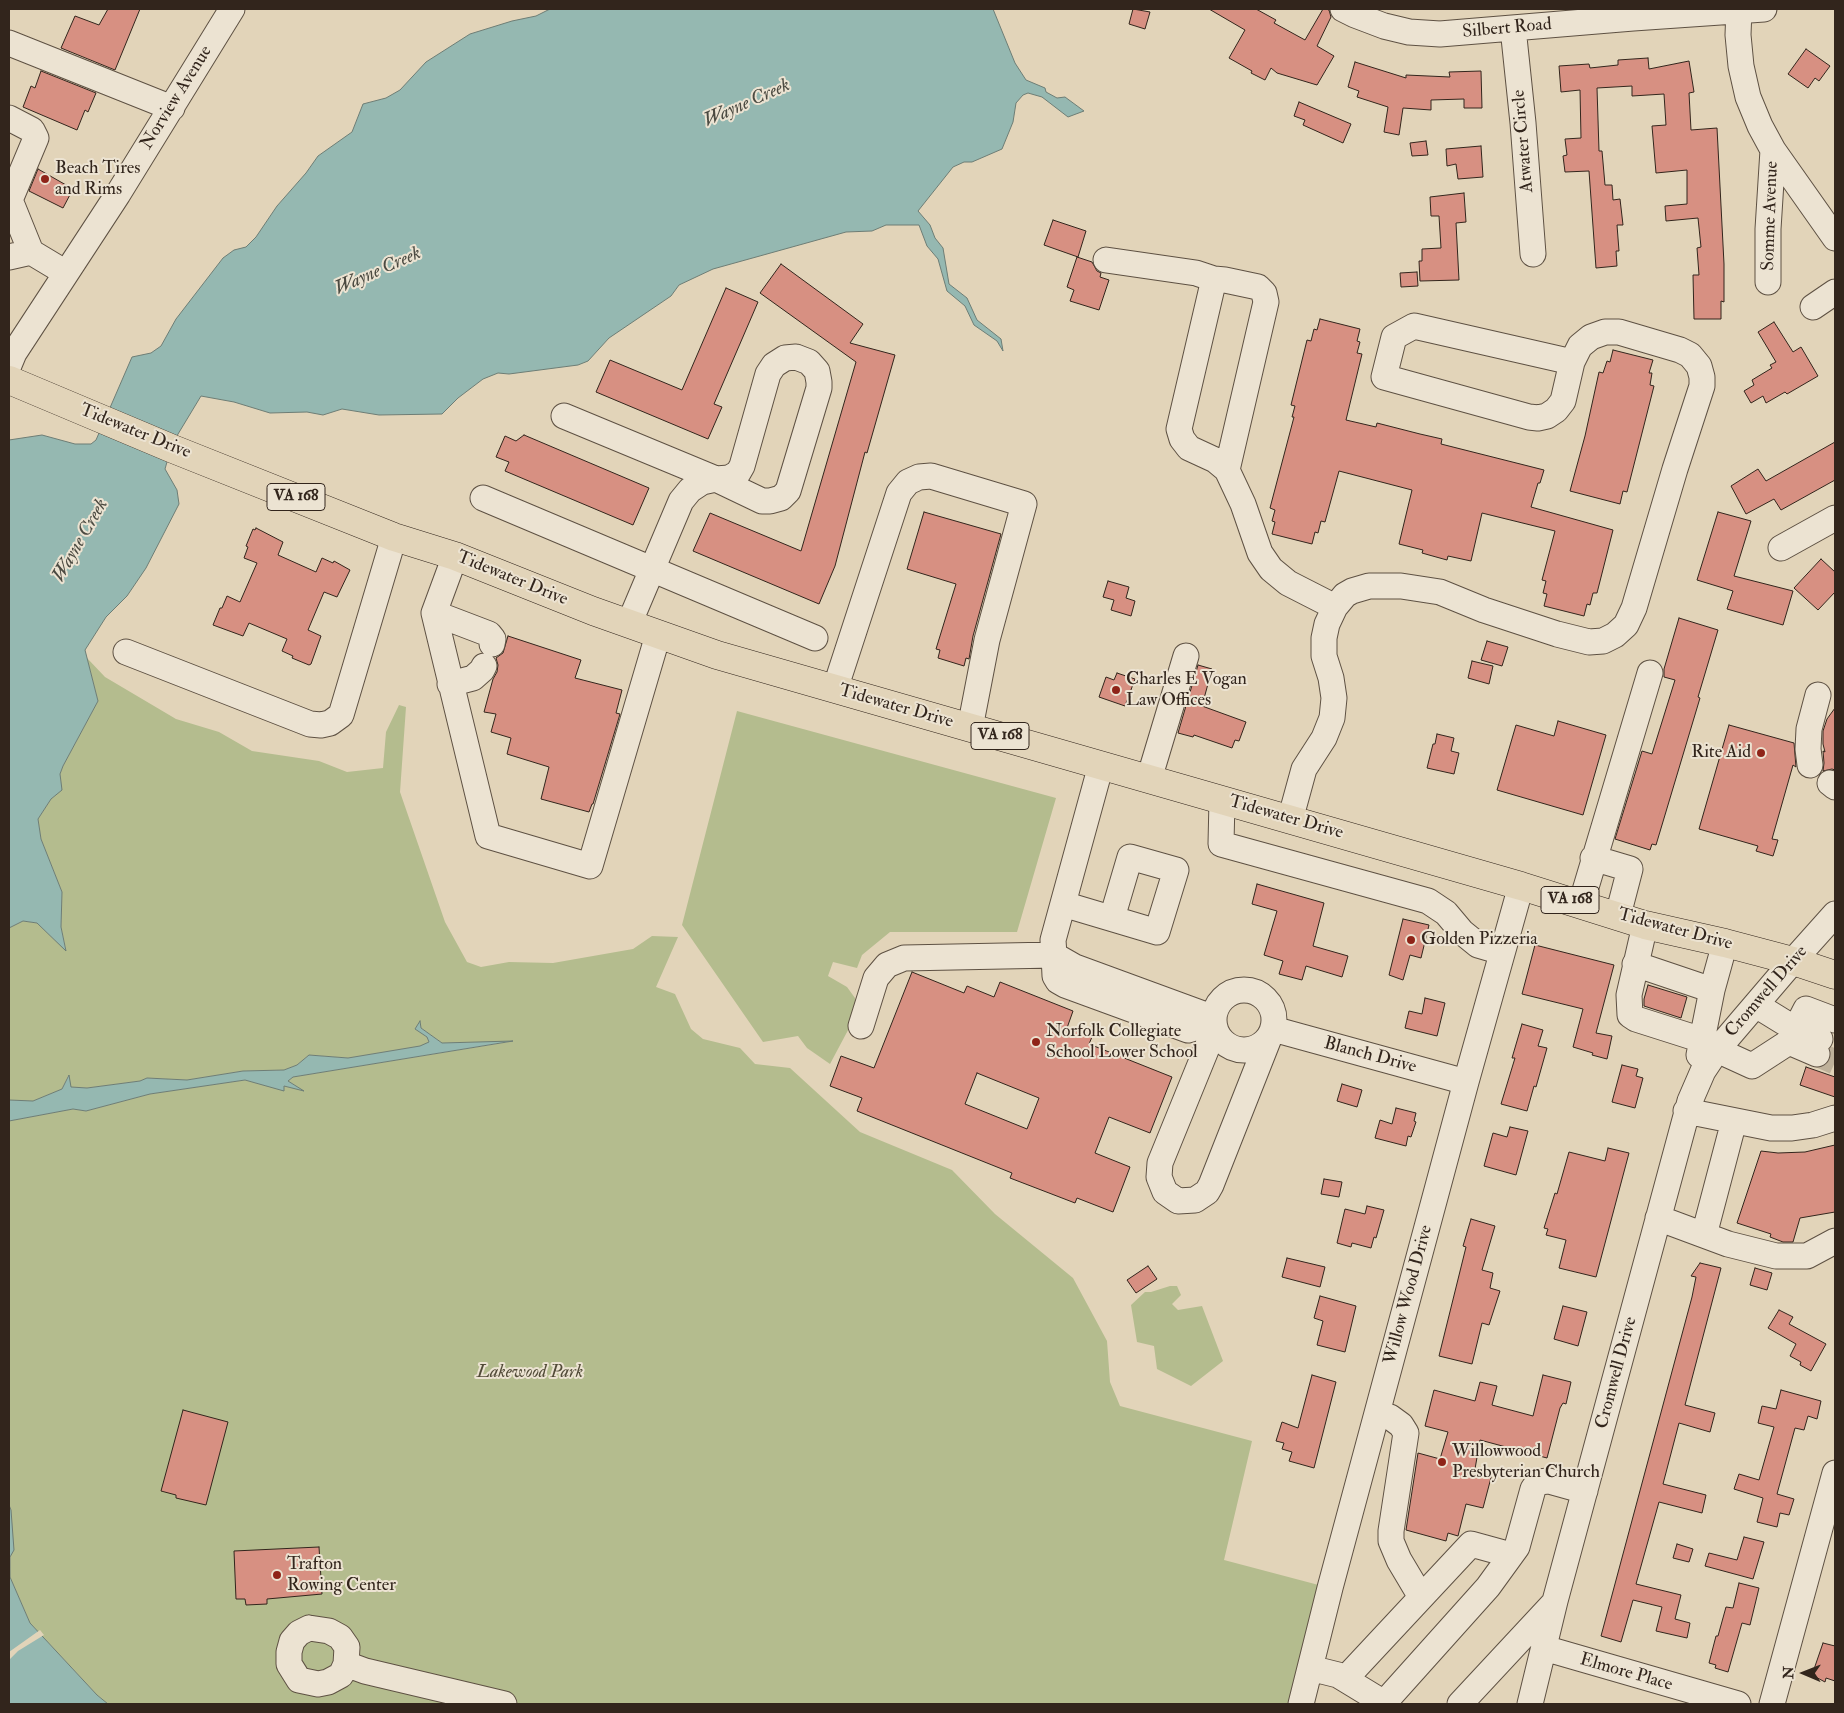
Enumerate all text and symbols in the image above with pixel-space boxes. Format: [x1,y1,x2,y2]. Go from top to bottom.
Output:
street label: Silbert Road [1461,14,1553,44]
street label: Norview Avenue [137,42,217,154]
water label: Wayne Creek [700,75,794,133]
street label: Atwater Circle [1509,89,1539,193]
place label: Beach Tires and Rims [55,158,140,200]
street label: Somme Avenue [1758,161,1784,271]
marker: Beach Tires and Rims [39,173,51,185]
water label: Wayne Creek [331,243,425,301]
street label: Tidewater Drive [76,400,194,464]
road number: VA 168 [267,484,325,511]
water label: Wayne Creek [48,495,114,587]
street label: Tidewater Drive [453,547,571,611]
place label: Charles E Vogan Law Offices [1126,669,1247,712]
street label: Tidewater Drive [836,680,956,734]
marker: Charles E Vogan Law Offices [1110,684,1122,696]
road number: VA 168 [971,722,1029,749]
place label: Rite Aid [1691,742,1751,764]
marker: Rite Aid [1755,747,1767,759]
street label: Tidewater Drive [1226,791,1346,845]
road number: VA 168 [1541,886,1599,914]
street label: Tidewater Drive [1615,904,1735,956]
place label: Golden Pizzeria [1421,929,1538,951]
marker: Golden Pizzeria [1405,934,1417,946]
street label: Cromwell Drive [1721,942,1813,1042]
place label: Norfolk Collegiate School Lower School [1046,1021,1198,1064]
street label: Blanch Drive [1321,1033,1419,1079]
marker: Norfolk Collegiate School Lower School [1030,1036,1042,1048]
street label: Willow Wood Drive [1380,1223,1438,1367]
street label: Cromwell Drive [1592,1315,1642,1431]
park label: Lakewood Park [477,1362,583,1384]
place label: Willowwood Presbyterian Church [1452,1441,1600,1484]
marker: Willowwood Presbyterian Church [1436,1456,1448,1468]
place label: Trafton Rowing Center [287,1554,396,1596]
marker: Trafton Rowing Center [271,1569,283,1581]
north arrow [1779,1648,1829,1698]
street label: Elmore Place [1577,1649,1675,1697]
text: N [1780,1666,1797,1679]

